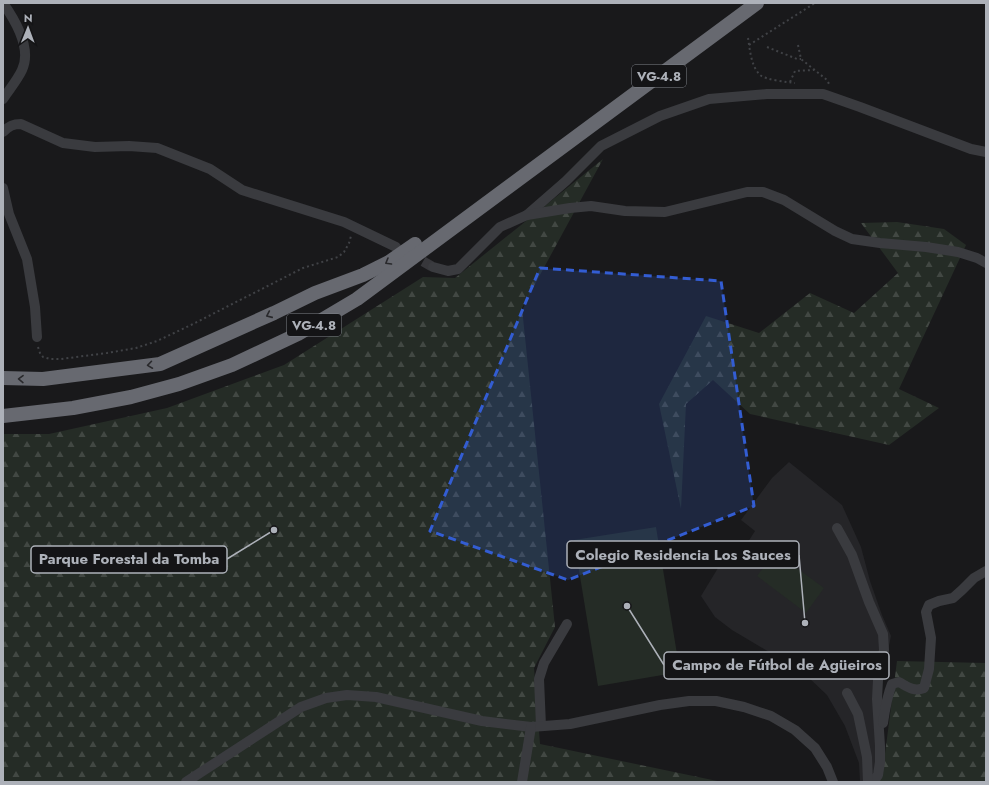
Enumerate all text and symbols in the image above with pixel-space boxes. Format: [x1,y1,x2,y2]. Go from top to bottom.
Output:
north arrow [8,8,48,48]
text: N [24,10,33,26]
road number: VG-4.8 [632,65,686,87]
one-way arrow [385,258,392,265]
one-way arrow [266,310,274,318]
road number: VG-4.8 [287,314,341,336]
one-way arrow [147,360,153,369]
one-way arrow [18,375,24,383]
callout: Colegio Residencia Los Sauces [567,541,799,568]
text: Colegio Residencia Los Sauces [575,544,791,566]
callout: Parque Forestal da Tomba [31,546,227,573]
text: Parque Forestal da Tomba [39,548,219,570]
callout: Campo de Fútbol de Agüeiros [664,652,889,679]
text: Campo de Fútbol de Agüeiros [672,654,882,676]

